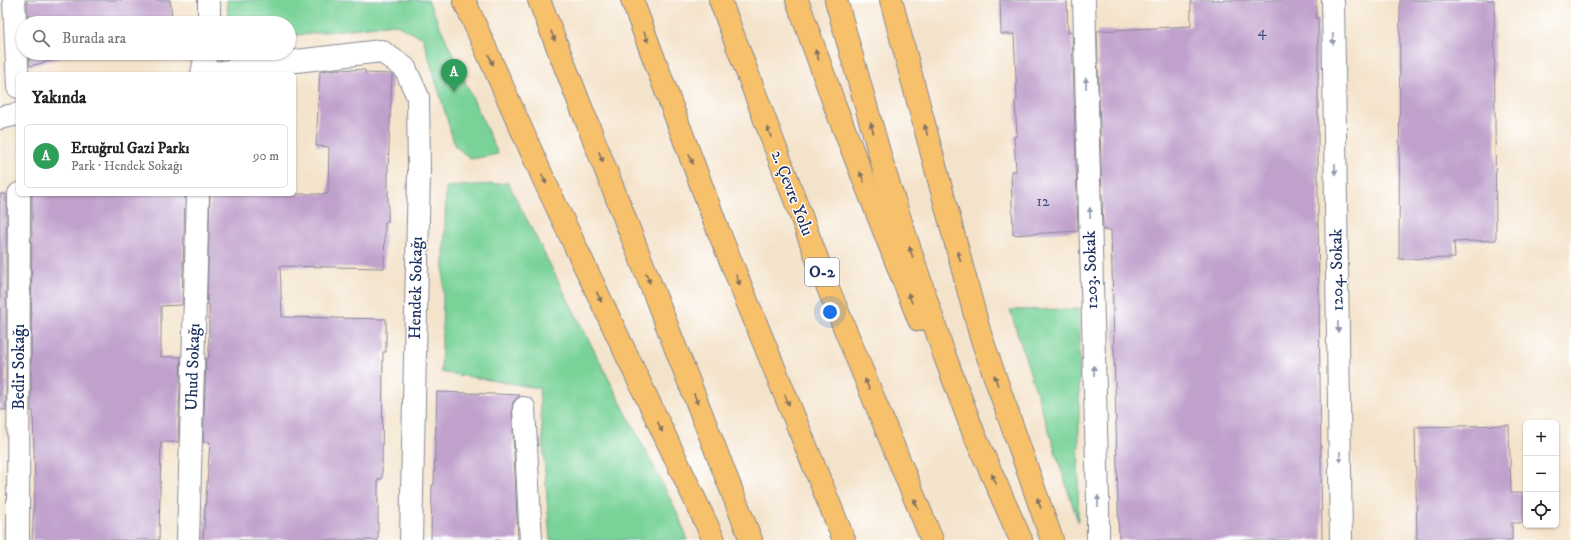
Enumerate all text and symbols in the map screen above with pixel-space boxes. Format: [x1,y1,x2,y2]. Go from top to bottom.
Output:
search box [16,16,296,60]
house number: 4 [1258,22,1267,41]
icon: search [30,27,52,49]
text: Burada ara [62,29,126,48]
one-way arrow [551,31,557,43]
one-way arrow [643,31,649,43]
one-way arrow [1330,33,1336,46]
one-way arrow [813,49,819,61]
one-way arrow [488,55,494,66]
pin: A [441,59,467,92]
one-way arrow [1083,76,1089,89]
text: Yakında [32,87,86,109]
one-way arrow [869,122,875,134]
one-way arrow [922,124,928,137]
one-way arrow [766,126,772,138]
text: Ertuğrul Gazi Parkı [71,139,189,158]
street label: 2. Çevre Yolu [766,147,818,239]
text: A [42,148,50,164]
text: 90 m [253,148,279,164]
one-way arrow [598,152,604,164]
one-way arrow [688,153,694,165]
text: Park · Hendek Sokağı [71,158,183,174]
one-way arrow [1332,163,1339,175]
one-way arrow [858,170,864,182]
one-way arrow [541,173,547,184]
house number: 12 [1037,192,1050,211]
one-way arrow [1087,206,1093,219]
street label: 1204. Sokak [1325,228,1349,312]
street label: 1203. Sokak [1079,230,1103,310]
street label: Hendek Sokağı [404,236,428,340]
one-way arrow [907,246,913,258]
one-way arrow [956,250,962,262]
road number: O-2 [805,258,839,286]
one-way arrow [646,273,652,285]
one-way arrow [735,274,741,285]
one-way arrow [596,291,602,302]
one-way arrow [906,291,912,303]
your location [820,302,840,322]
one-way arrow [1335,321,1341,334]
street label: Uhud Sokağı [180,323,206,411]
street label: Bedir Sokağı [8,324,30,410]
one-way arrow [1091,365,1098,377]
one-way arrow [993,374,999,386]
one-way arrow [864,378,870,389]
one-way arrow [693,394,699,406]
one-way arrow [784,395,790,407]
map controls [1523,420,1559,528]
button: + [1523,420,1559,456]
one-way arrow [657,421,663,433]
one-way arrow [1337,451,1343,464]
button: − [1523,456,1559,492]
one-way arrow [991,473,997,484]
button: locate [1523,492,1559,528]
one-way arrow [1095,494,1101,507]
one-way arrow [1036,497,1042,509]
one-way arrow [913,499,919,510]

